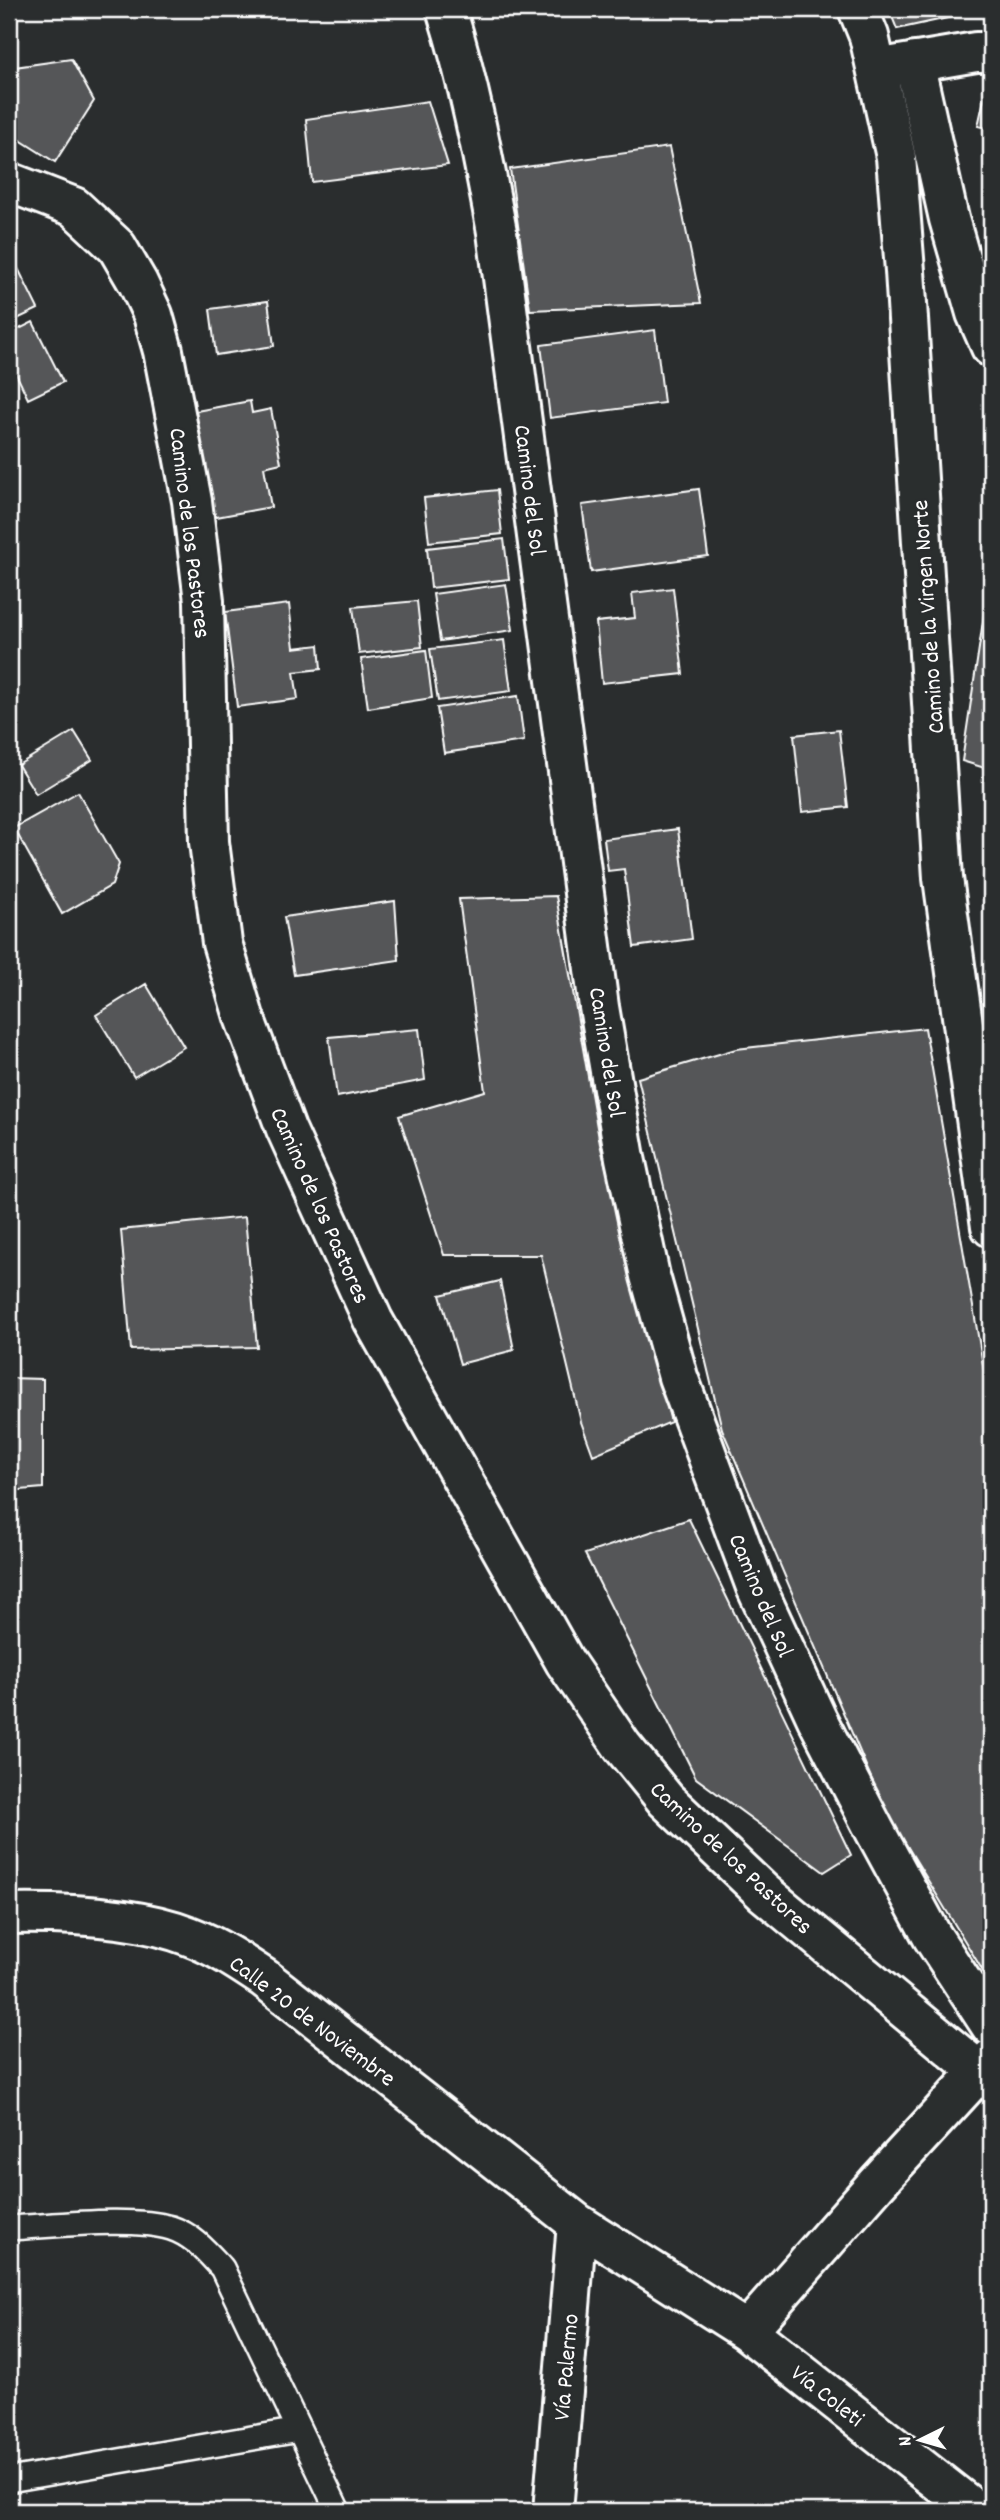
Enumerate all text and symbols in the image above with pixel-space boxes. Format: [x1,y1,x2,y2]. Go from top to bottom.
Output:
street label: Camino del Sol [503,423,553,558]
street label: Camino de los Pastores [158,426,218,641]
street label: Camino de la Virgen Norte [905,499,955,735]
street label: Camino del Sol [578,985,632,1120]
street label: Camino de los Pastores [260,1103,377,1310]
street label: Camino del Sol [718,1529,801,1663]
street label: Camino de los Pastores [641,1774,819,1944]
street label: Calle 20 de Noviembre [221,1948,402,2096]
street label: Vía Palermo [546,2312,590,2422]
street label: Vía Coleti [782,2358,870,2437]
north arrow [884,2404,954,2474]
text: N [893,2435,920,2447]

